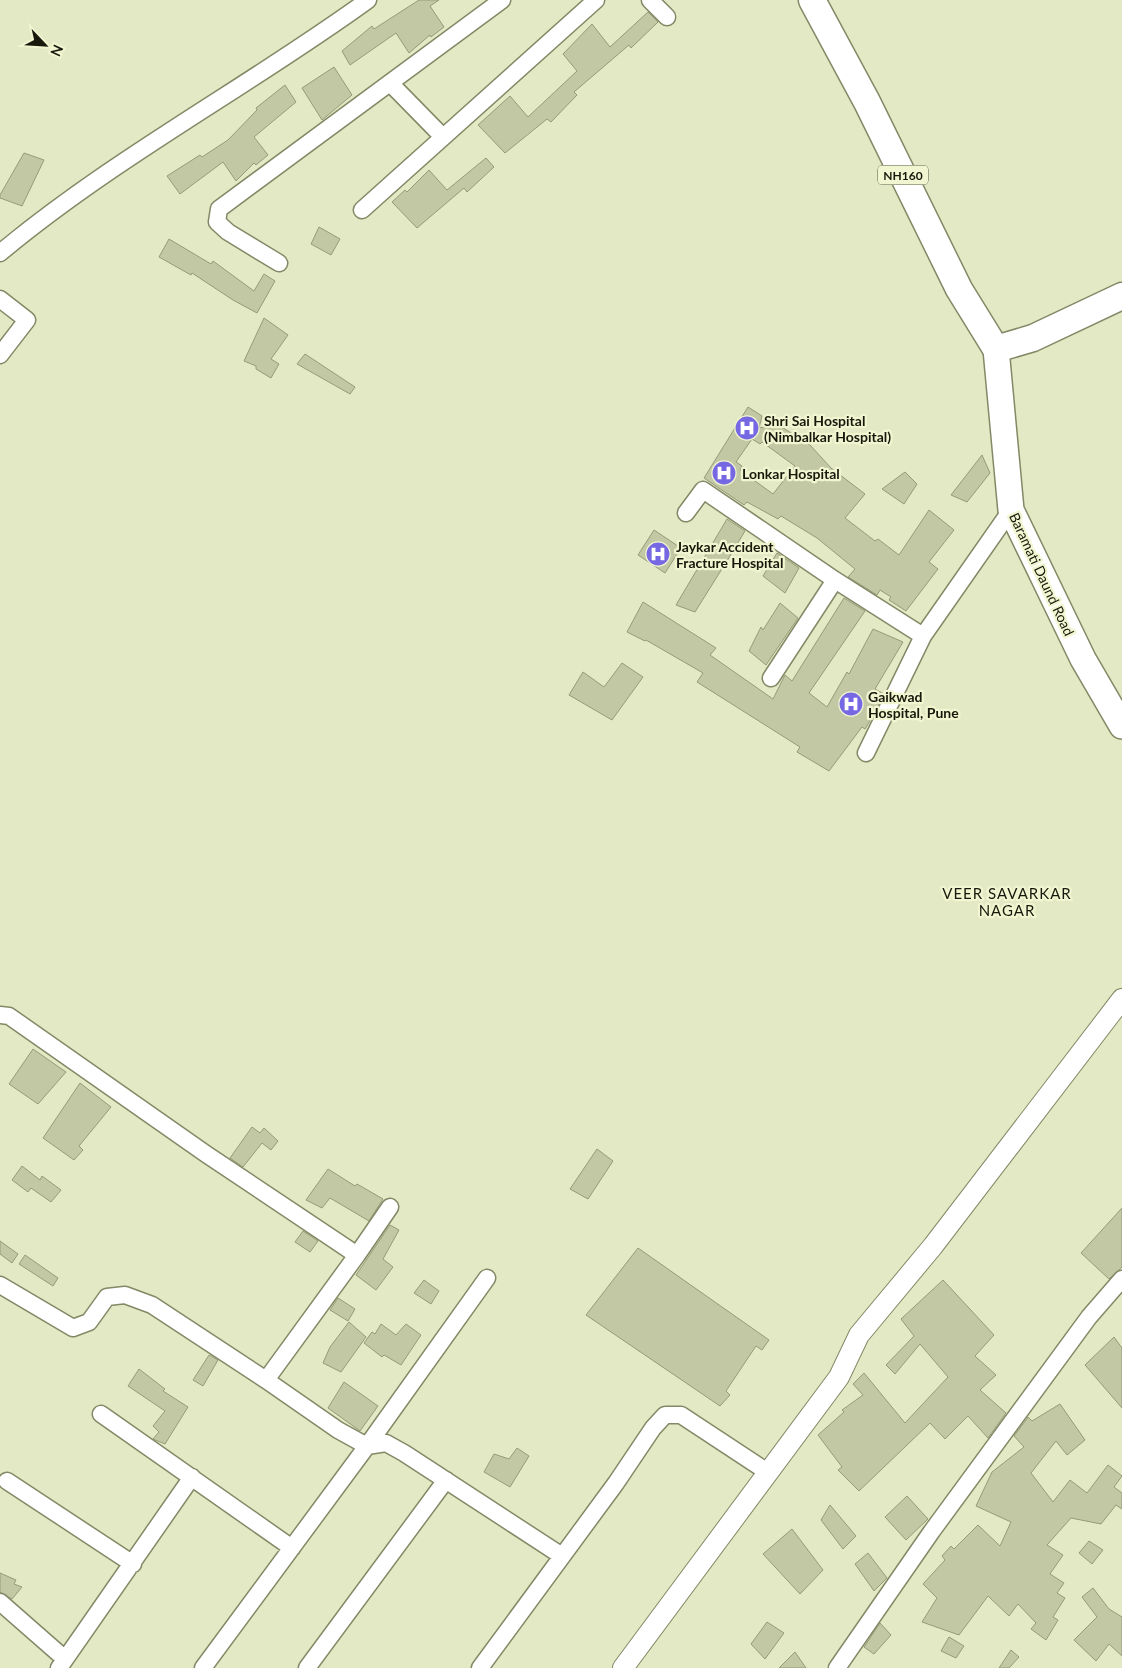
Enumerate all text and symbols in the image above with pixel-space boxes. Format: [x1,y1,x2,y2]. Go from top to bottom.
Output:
north arrow [20,20,70,70]
text: N [47,42,67,59]
road number: NH160 [878,166,928,184]
place label: Shri Sai Hospital (Nimbalkar Hospital) [764,412,891,445]
hospital icon: Shri Sai Hospital (Nimbalkar Hospital) [734,415,760,441]
hospital icon: Lonkar Hospital [711,460,737,486]
place label: Lonkar Hospital [742,465,840,482]
street label: Baramati Daund Road [1006,510,1078,638]
place label: Jaykar Accident Fracture Hospital [676,538,783,571]
hospital icon: Jaykar Accident Fracture Hospital [645,541,671,567]
place label: Gaikwad Hospital, Pune [868,688,959,721]
hospital icon: Gaikwad Hospital, Pune [838,691,864,717]
district label: VEER SAVARKAR NAGAR [942,884,1072,919]

